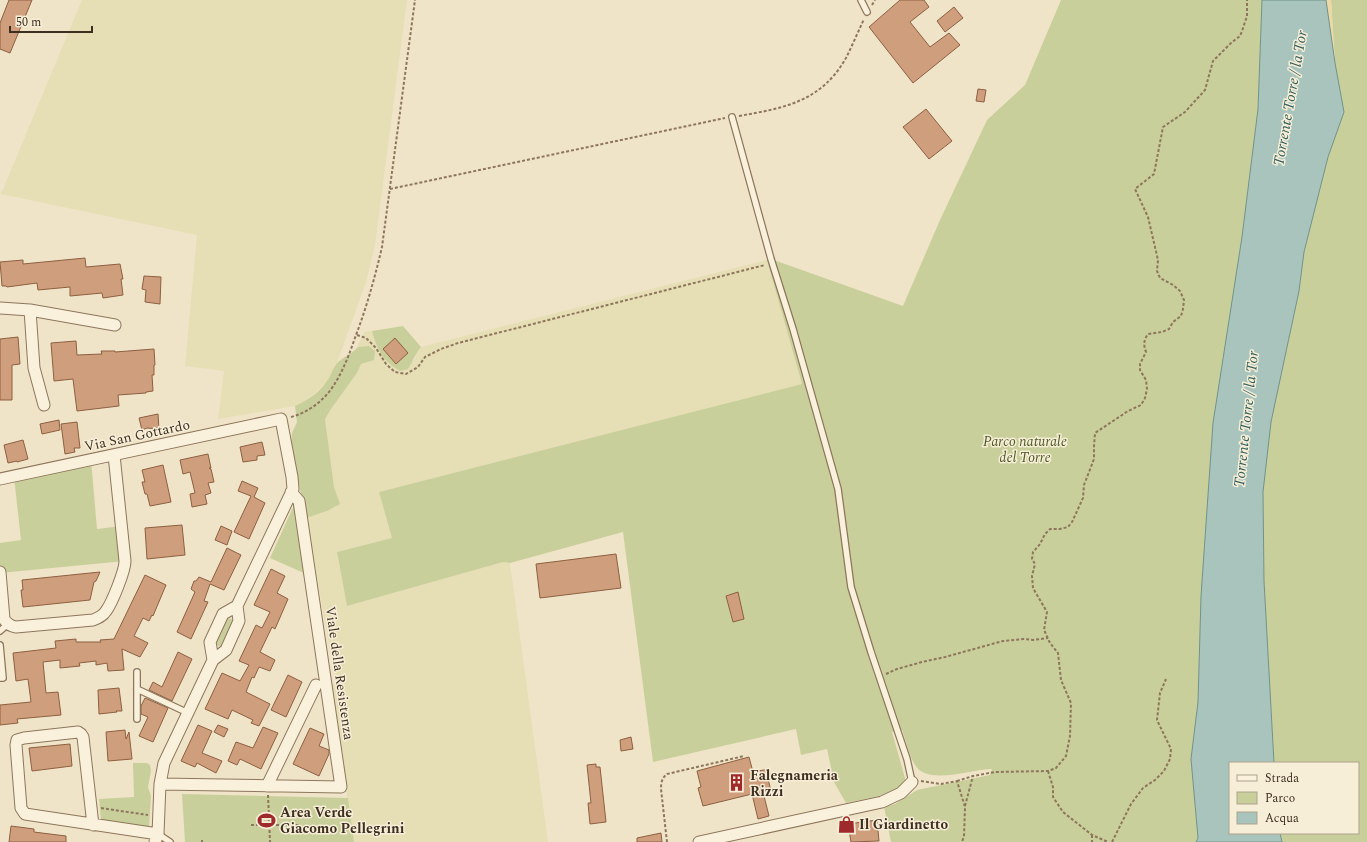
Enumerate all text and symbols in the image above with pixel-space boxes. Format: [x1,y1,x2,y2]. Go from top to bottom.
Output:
scale bar [10,8,92,34]
text: 50 m [16,13,41,32]
water label: Torrente Torre / la Tor [1267,28,1314,168]
water label: Torrente Torre / la Tor [1228,349,1265,488]
street label: Via San Gottardo [82,414,192,457]
park label: Parco naturale del Torre [983,431,1067,468]
street label: Viale della Resistenza [320,605,359,741]
legend [1229,762,1359,834]
place label: Falegnameria Rizzi [750,765,839,802]
text: Strada [1265,769,1299,788]
building icon: Falegnameria Rizzi [727,773,747,793]
text: Parco [1265,789,1295,808]
place label: Area Verde Giacomo Pellegrini [280,802,405,839]
text: Acqua [1265,809,1299,828]
sports icon: Area Verde Giacomo Pellegrini [257,810,277,830]
shop icon: Il Giardinetto [836,814,856,834]
place label: Il Giardinetto [859,814,948,835]

